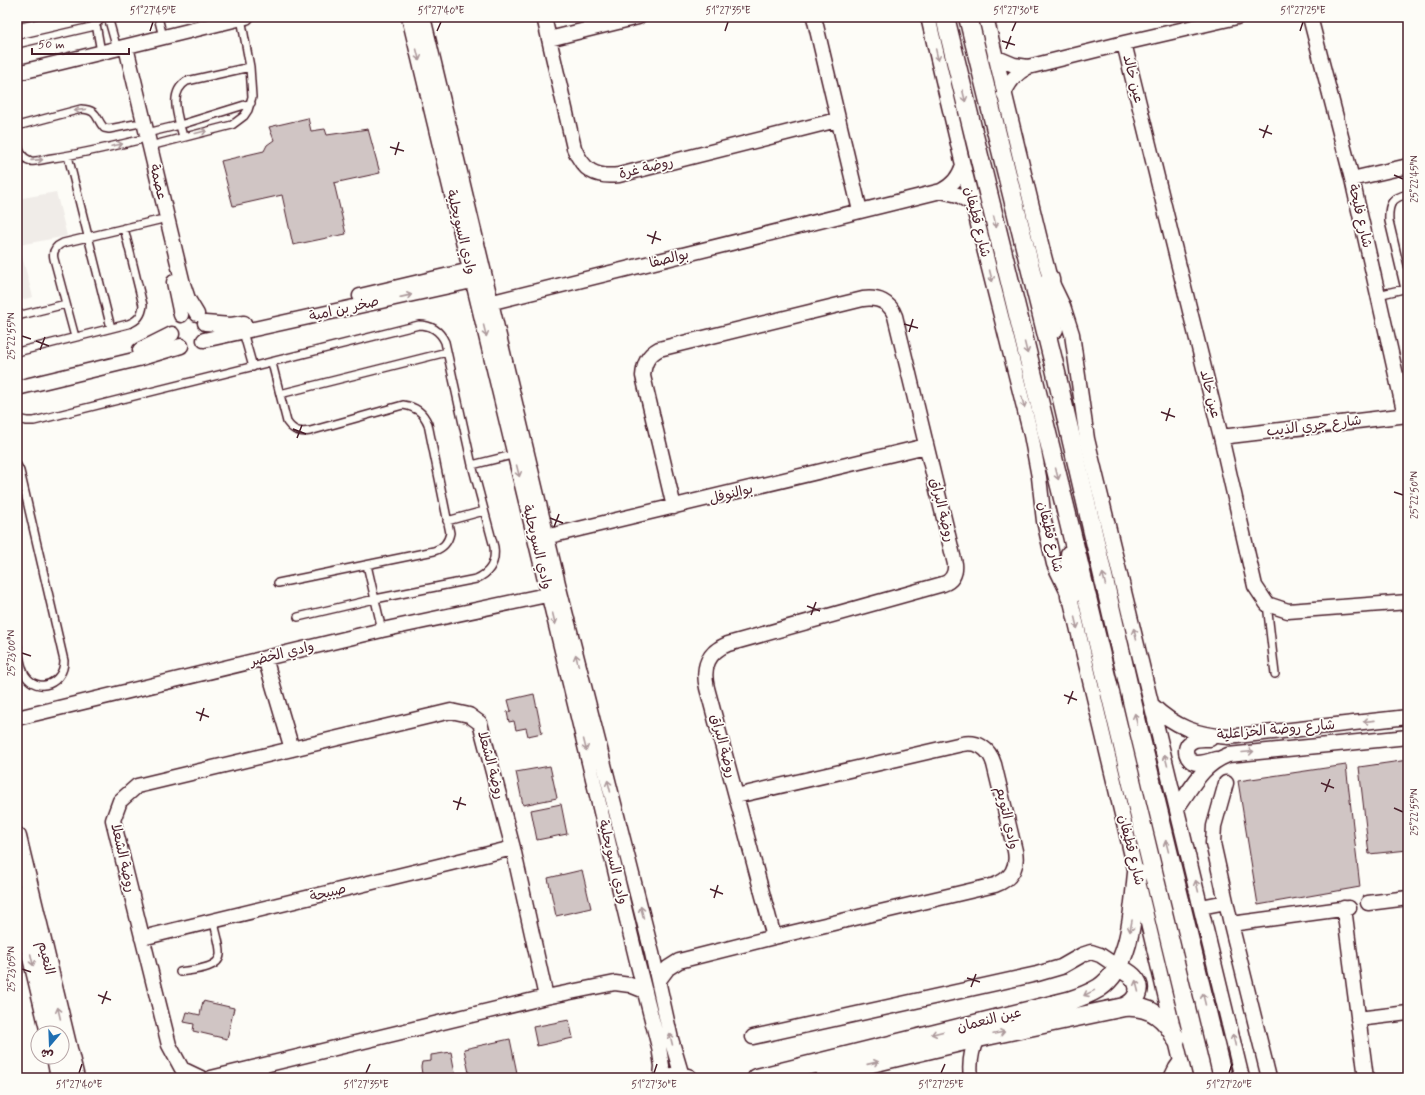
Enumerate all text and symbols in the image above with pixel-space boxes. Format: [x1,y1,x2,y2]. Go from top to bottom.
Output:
text: 51°27'45"E [130,4,176,18]
text: 51°27'40"E [418,4,465,18]
text: 51°27'35"E [705,4,751,18]
text: 51°27'30"E [993,4,1039,18]
text: 51°27'25"E [1280,4,1326,18]
scale bar [32,30,129,56]
text: 50 m [38,37,65,53]
one-way arrow [415,48,423,61]
one-way arrow [933,48,941,61]
street label: عين خالد [1118,53,1148,105]
one-way arrow [961,89,969,102]
one-way arrow [74,106,87,114]
one-way arrow [194,128,207,136]
one-way arrow [110,140,123,148]
street label: روضة غرة [617,153,675,183]
text: 25°22'45"N [1408,155,1422,203]
one-way arrow [30,157,43,164]
street label: عصمة [145,162,171,202]
street label: شارع فليحة [1344,182,1376,250]
street label: شارع قطيفان [960,185,994,259]
street label: وادي السويحلية [441,188,480,276]
one-way arrow [992,215,1000,228]
street label: بوالصفا [647,245,691,273]
one-way arrow [988,270,995,283]
one-way arrow [399,291,412,299]
street label: صخر بن امية [307,292,381,326]
text: 25°22'55"N [5,312,19,360]
one-way arrow [481,324,489,337]
one-way arrow [1023,341,1031,354]
street label: عين خالد [1195,368,1225,420]
one-way arrow [1019,396,1027,409]
street label: شارع جري الذيب [1265,411,1363,442]
one-way arrow [515,464,523,477]
one-way arrow [1054,468,1062,481]
text: 25°22'50"N [1408,471,1422,519]
street label: روضة البراق [925,476,959,544]
street label: بوالنوفل [707,480,755,508]
street label: شارع قطيفان [1033,500,1067,574]
street label: وادي السويحلية [517,503,556,591]
one-way arrow [1099,573,1107,586]
one-way arrow [551,612,558,625]
one-way arrow [1073,616,1080,629]
one-way arrow [1131,628,1138,641]
text: 25°23'00"N [5,629,19,676]
street label: وادي الخضر [247,637,316,672]
one-way arrow [573,654,580,667]
street label: روضة البراق [706,712,740,780]
one-way arrow [1132,713,1140,726]
street label: شارع روضة الخزاعلية [1216,716,1336,744]
one-way arrow [1363,718,1376,725]
street label: روضة الشعلا [473,729,509,801]
one-way arrow [581,738,589,751]
one-way arrow [1241,749,1254,756]
one-way arrow [1161,754,1169,767]
one-way arrow [605,780,613,793]
street label: وادي التويم [990,785,1023,851]
text: 25°22'55"N [1408,788,1422,836]
street label: شارع قطيفان [1114,813,1148,887]
street label: وادي السويحلية [593,818,632,906]
street label: روضة الشعلا [106,822,140,894]
one-way arrow [1162,840,1170,853]
street label: صبيحة [308,880,348,906]
one-way arrow [1192,880,1200,893]
one-way arrow [638,906,645,919]
one-way arrow [1127,919,1135,932]
street label: النعيم [32,939,59,977]
text: 25°23'05"N [5,946,19,992]
one-way arrow [29,953,37,966]
one-way arrow [1132,979,1140,992]
one-way arrow [1084,990,1096,997]
one-way arrow [1200,993,1208,1006]
street label: عين النعمان [955,1003,1023,1037]
one-way arrow [55,1007,62,1020]
north arrow [30,1025,70,1065]
one-way arrow [993,1029,1006,1037]
one-way arrow [931,1030,944,1038]
one-way arrow [666,1033,674,1046]
one-way arrow [1230,1034,1237,1047]
text: ش [39,1045,55,1062]
one-way arrow [866,1058,879,1066]
text: 51°27'40"E [56,1078,103,1092]
text: 51°27'35"E [343,1078,389,1092]
text: 51°27'30"E [631,1078,677,1092]
text: 51°27'25"E [918,1078,964,1092]
text: 51°27'20"E [1206,1078,1252,1092]

